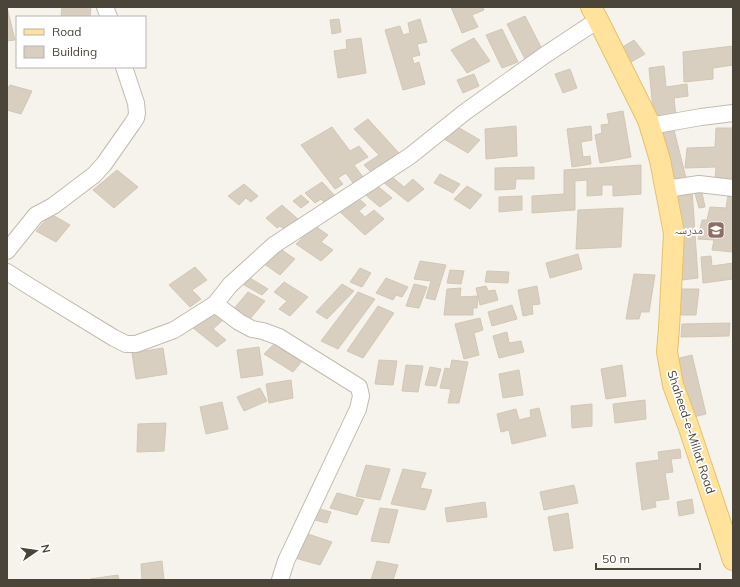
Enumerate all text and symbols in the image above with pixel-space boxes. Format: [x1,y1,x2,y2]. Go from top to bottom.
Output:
legend [16,16,146,68]
text: Road [52,24,81,39]
text: Building [52,44,97,59]
school or university icon: مدرسہ [706,220,726,240]
place label: مدرسہ [674,222,703,237]
street label: Shaheed-e-Millat Road [664,368,719,495]
north arrow [16,531,56,571]
text: N [38,543,53,554]
scale bar [596,545,700,571]
text: 50 m [602,551,630,566]

